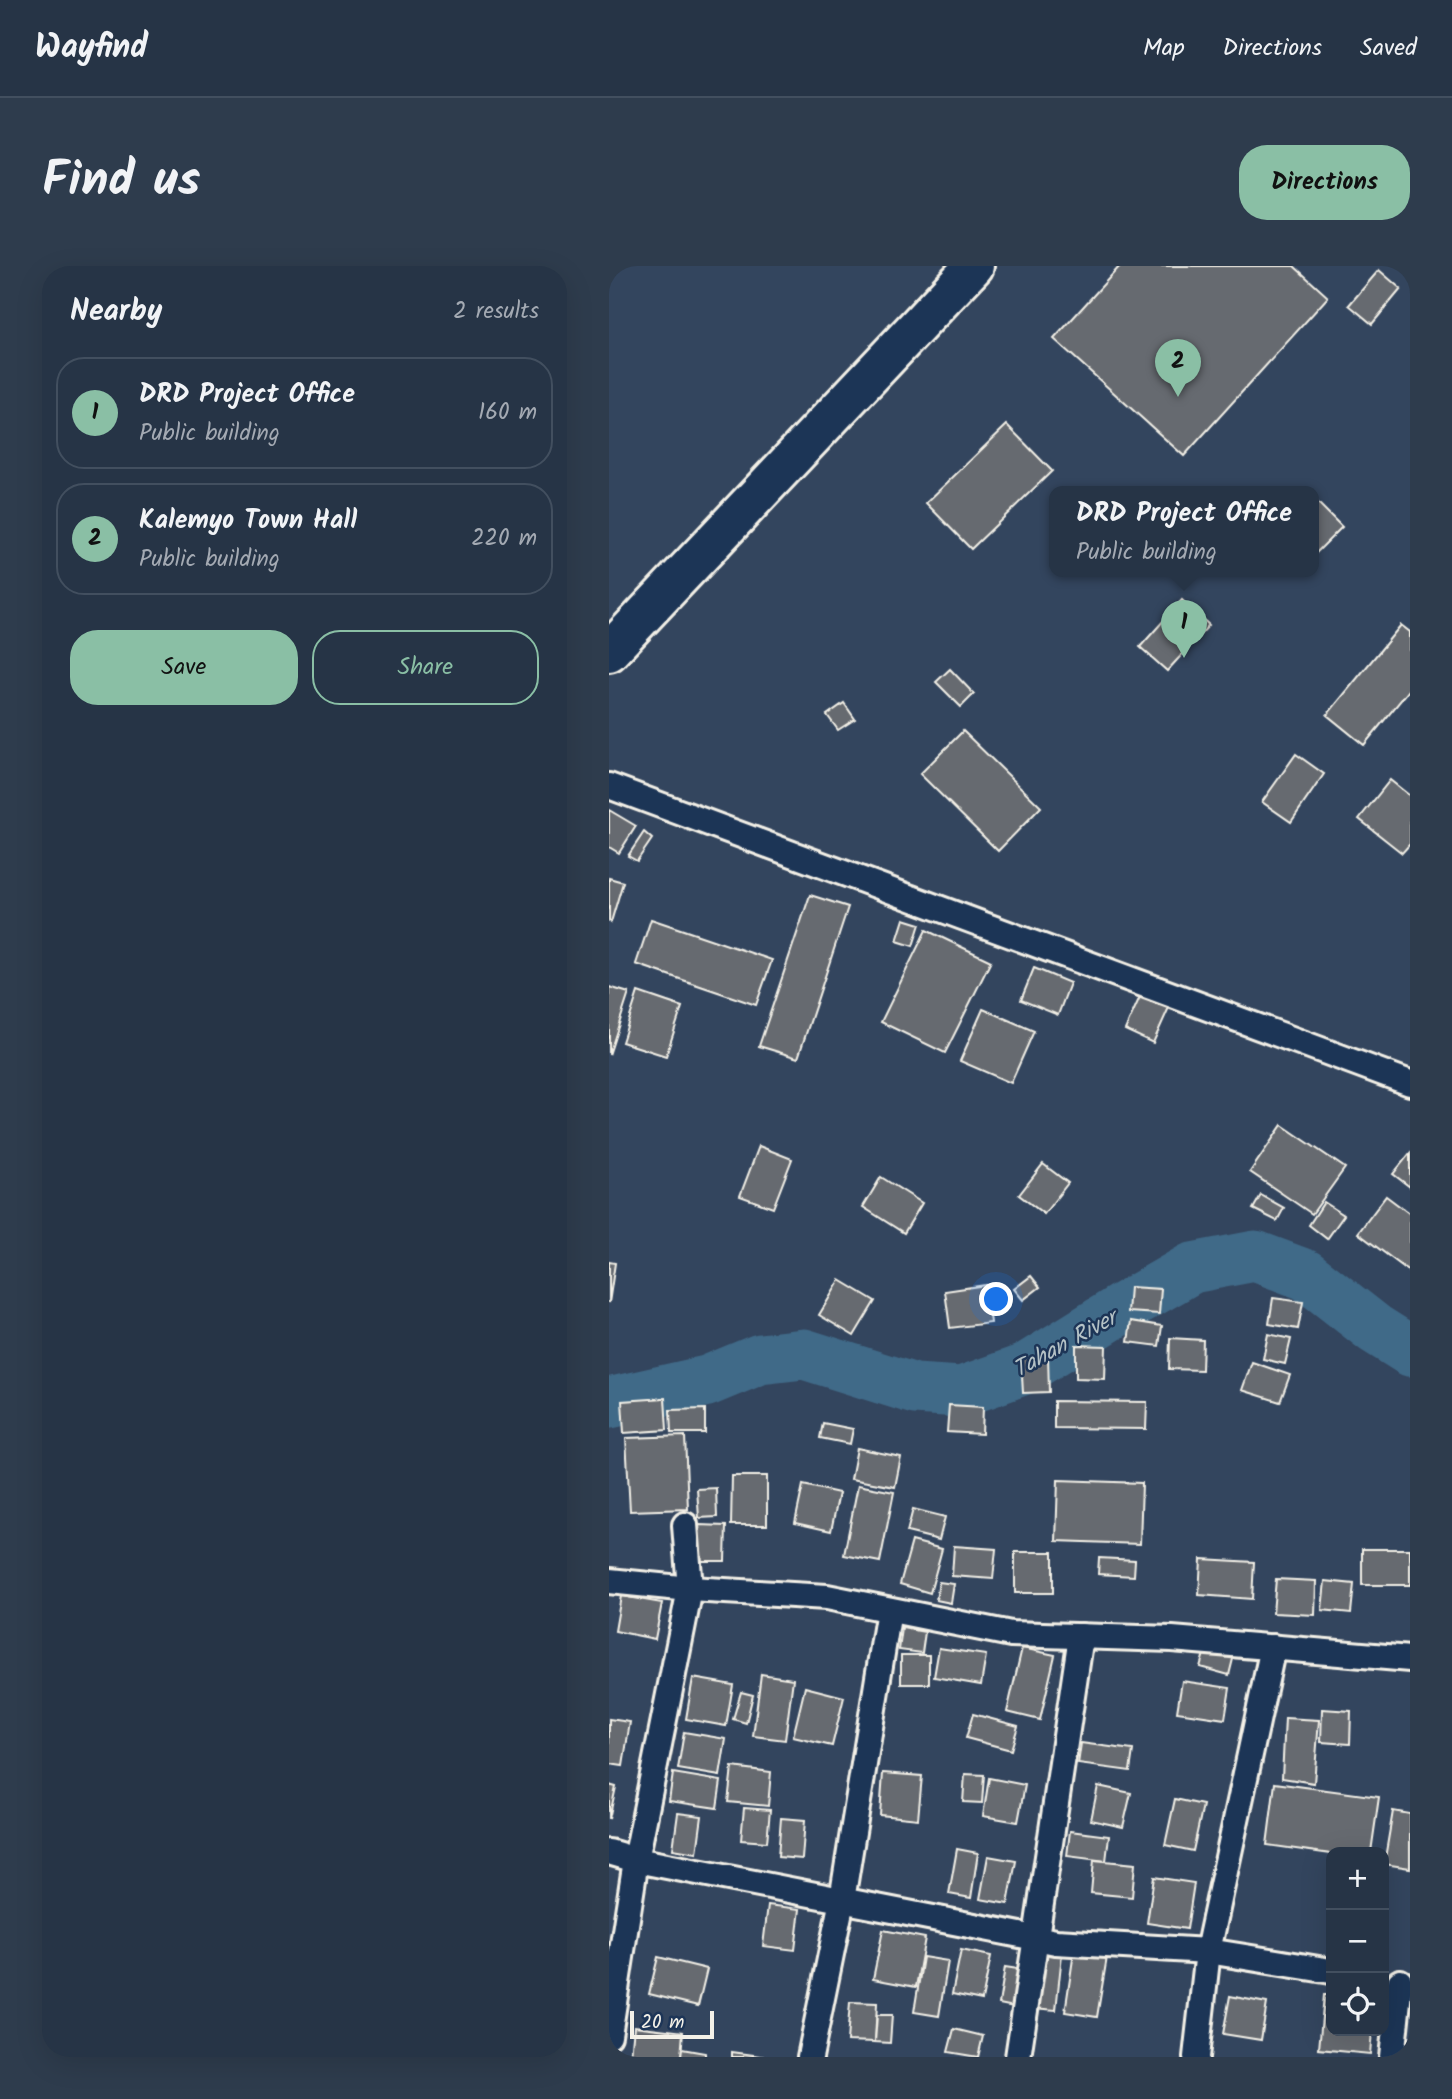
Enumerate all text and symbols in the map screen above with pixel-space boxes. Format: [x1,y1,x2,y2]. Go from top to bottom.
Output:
text: Wayfind [35,22,148,75]
text: Map [1143,29,1185,68]
text: Directions [1223,29,1322,68]
text: Saved [1360,29,1417,68]
text: Find us [42,143,200,221]
button: Directions [1239,145,1410,220]
text: Nearby [70,288,162,336]
text: 2 results [453,294,539,330]
pin: 2 [1155,339,1201,397]
text: DRD Project Office [139,374,355,416]
text: 1 [92,395,98,431]
text: 160 m [478,395,537,431]
text: Public building [139,416,280,452]
popup [1049,486,1319,577]
text: DRD Project Office [1076,493,1292,535]
text: Kalemyo Town Hall [139,500,357,542]
text: 2 [88,521,102,557]
text: 220 m [471,521,537,557]
text: Public building [1076,535,1217,571]
text: Public building [139,542,280,578]
pin: 1 [1161,600,1207,658]
button: Save [70,630,298,705]
button: Share [312,630,539,705]
your location [979,1282,1013,1316]
water label: Tahan River [1006,1299,1128,1388]
map controls [1326,1847,1389,2036]
button: + [1326,1847,1389,1910]
button: − [1326,1910,1389,1973]
button: locate [1326,1973,1389,2036]
scale bar [630,2008,714,2040]
text: 20 m [641,2008,684,2038]

